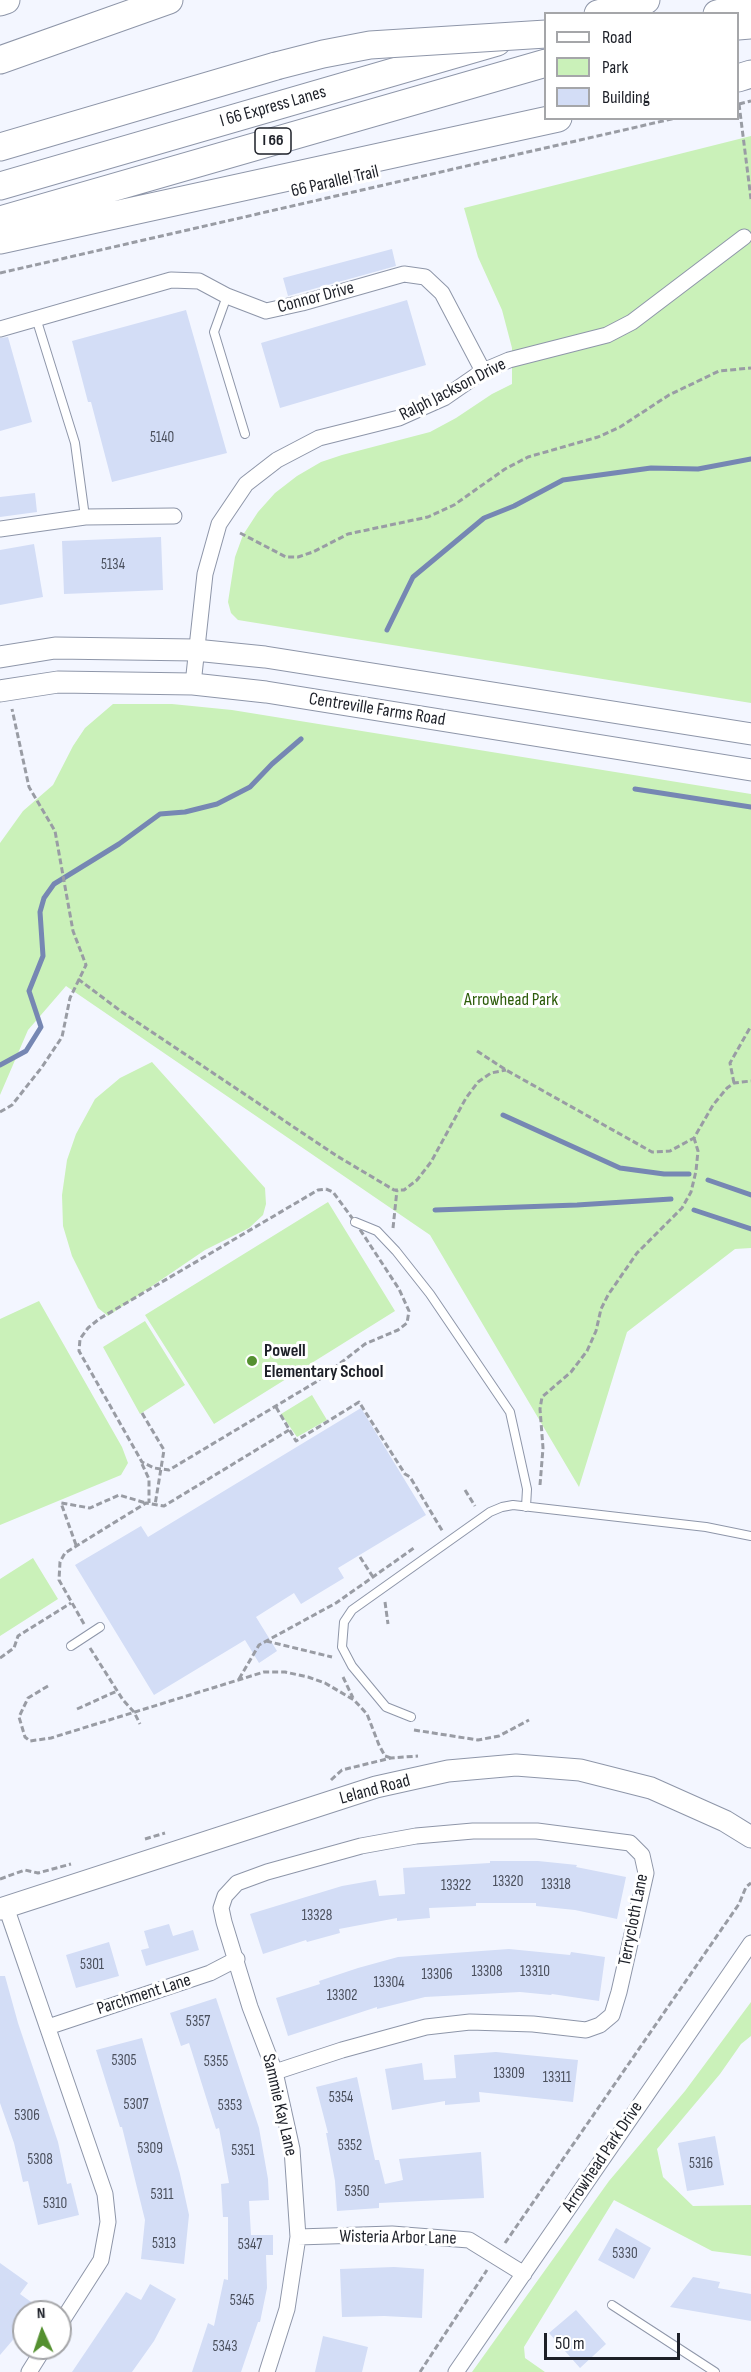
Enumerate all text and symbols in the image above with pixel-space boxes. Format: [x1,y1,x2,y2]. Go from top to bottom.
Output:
legend [544,12,739,120]
text: Road [602,27,632,48]
text: Park [602,57,628,78]
street label: I 66 Express Lanes [217,82,329,132]
text: Building [602,87,650,108]
road number: I 66 [255,128,291,154]
street label: 66 Parallel Trail [289,161,381,203]
street label: Connor Drive [275,277,357,319]
street label: Ralph Jackson Drive [396,354,510,426]
house number: 5140 [150,429,174,447]
house number: 5134 [101,556,125,574]
street label: Centreville Farms Road [307,689,447,731]
park label: Arrowhead Park [464,989,558,1011]
place label: Powell Elementary School [264,1340,383,1382]
marker: Powell Elementary School [245,1354,259,1368]
street label: Leland Road [337,1770,413,1810]
street label: Terrycloth Lane [615,1872,653,1968]
house number: 13320 [493,1873,523,1891]
house number: 13318 [541,1876,571,1894]
house number: 13322 [441,1877,471,1895]
house number: 13328 [302,1907,332,1925]
house number: 5301 [80,1956,104,1974]
house number: 13308 [471,1963,503,1981]
house number: 13310 [520,1963,550,1981]
house number: 13306 [421,1966,453,1984]
street label: Parchment Lane [94,1970,194,2020]
house number: 13304 [374,1974,404,1992]
house number: 13302 [327,1987,357,2005]
house number: 5357 [186,2013,210,2031]
house number: 5305 [111,2052,137,2070]
street label: Sammie Kay Lane [257,2052,301,2158]
house number: 5355 [204,2053,228,2071]
house number: 13309 [493,2065,525,2083]
house number: 13311 [543,2069,571,2087]
house number: 5354 [329,2089,353,2107]
house number: 5307 [124,2096,148,2114]
house number: 5353 [218,2097,242,2115]
street label: Arrowhead Park Drive [558,2098,648,2216]
house number: 5306 [14,2107,40,2125]
house number: 5352 [338,2137,362,2155]
house number: 5309 [137,2140,163,2158]
house number: 5351 [231,2142,255,2160]
house number: 5308 [27,2151,53,2169]
house number: 5316 [689,2155,713,2173]
house number: 5350 [344,2183,370,2201]
house number: 5311 [151,2186,173,2204]
house number: 5310 [43,2195,67,2213]
street label: Wisteria Arbor Lane [339,2226,457,2250]
house number: 5313 [152,2235,176,2253]
house number: 5347 [238,2236,262,2254]
house number: 5330 [612,2245,638,2263]
house number: 5345 [230,2292,254,2310]
north arrow [12,2300,72,2360]
text: N [36,2304,46,2323]
scale bar [547,2321,684,2359]
text: 50 m [555,2333,585,2354]
house number: 5343 [213,2338,237,2356]

